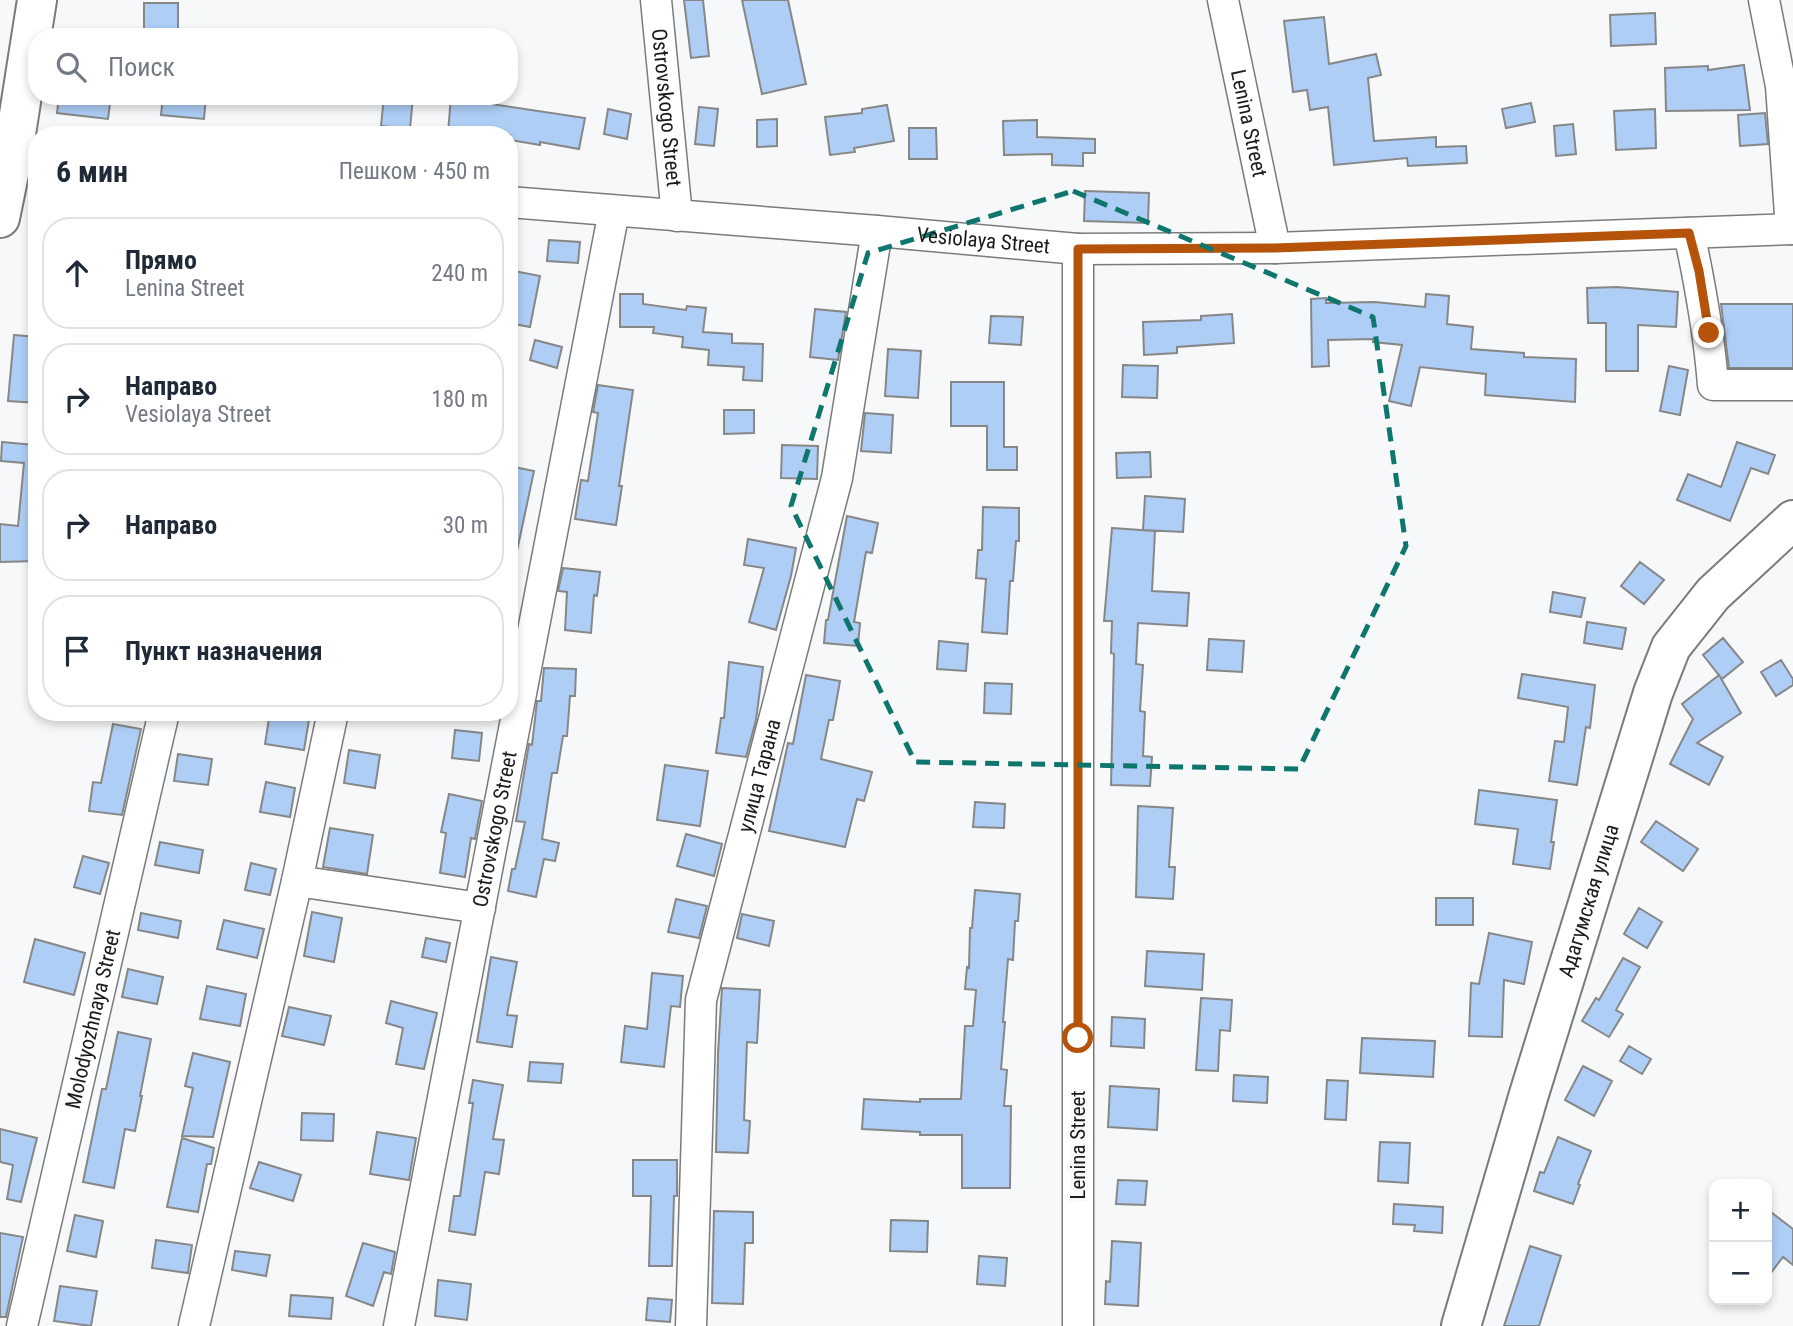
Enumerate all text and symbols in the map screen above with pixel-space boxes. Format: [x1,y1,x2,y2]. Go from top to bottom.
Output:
street label: Ostrovskogo Street [647,27,686,188]
search box [28,28,518,105]
icon: search [52,48,90,86]
text: Поиск [108,52,175,82]
street label: Lenina Street [1226,67,1272,179]
text: 6 мин [56,154,128,189]
text: Пешком · 450 m [339,158,490,185]
street label: Vesiolaya Street [916,223,1051,258]
text: Прямо [125,245,197,275]
icon: ahead [58,254,96,292]
text: 240 m [431,260,488,287]
text: Lenina Street [125,275,244,302]
route end [1693,317,1724,348]
text: Направо [125,371,217,401]
icon: right [58,380,96,418]
text: 180 m [431,386,488,413]
text: Vesiolaya Street [125,401,271,428]
icon: right [58,506,96,544]
text: Направо [125,510,217,540]
text: 30 m [443,512,488,539]
icon: arrive [58,632,96,670]
text: Пункт назначения [125,636,323,666]
street label: улица Тарана [733,716,786,835]
street label: Ostrovskogo Street [468,749,522,909]
street label: Адагумская улица [1554,821,1624,980]
street label: Molodyozhnaya Street [61,927,125,1111]
route start [1062,1022,1093,1053]
street label: Lenina Street [1066,1090,1090,1200]
map controls [1709,1179,1772,1305]
button: + [1709,1179,1772,1242]
button: − [1709,1242,1772,1305]

